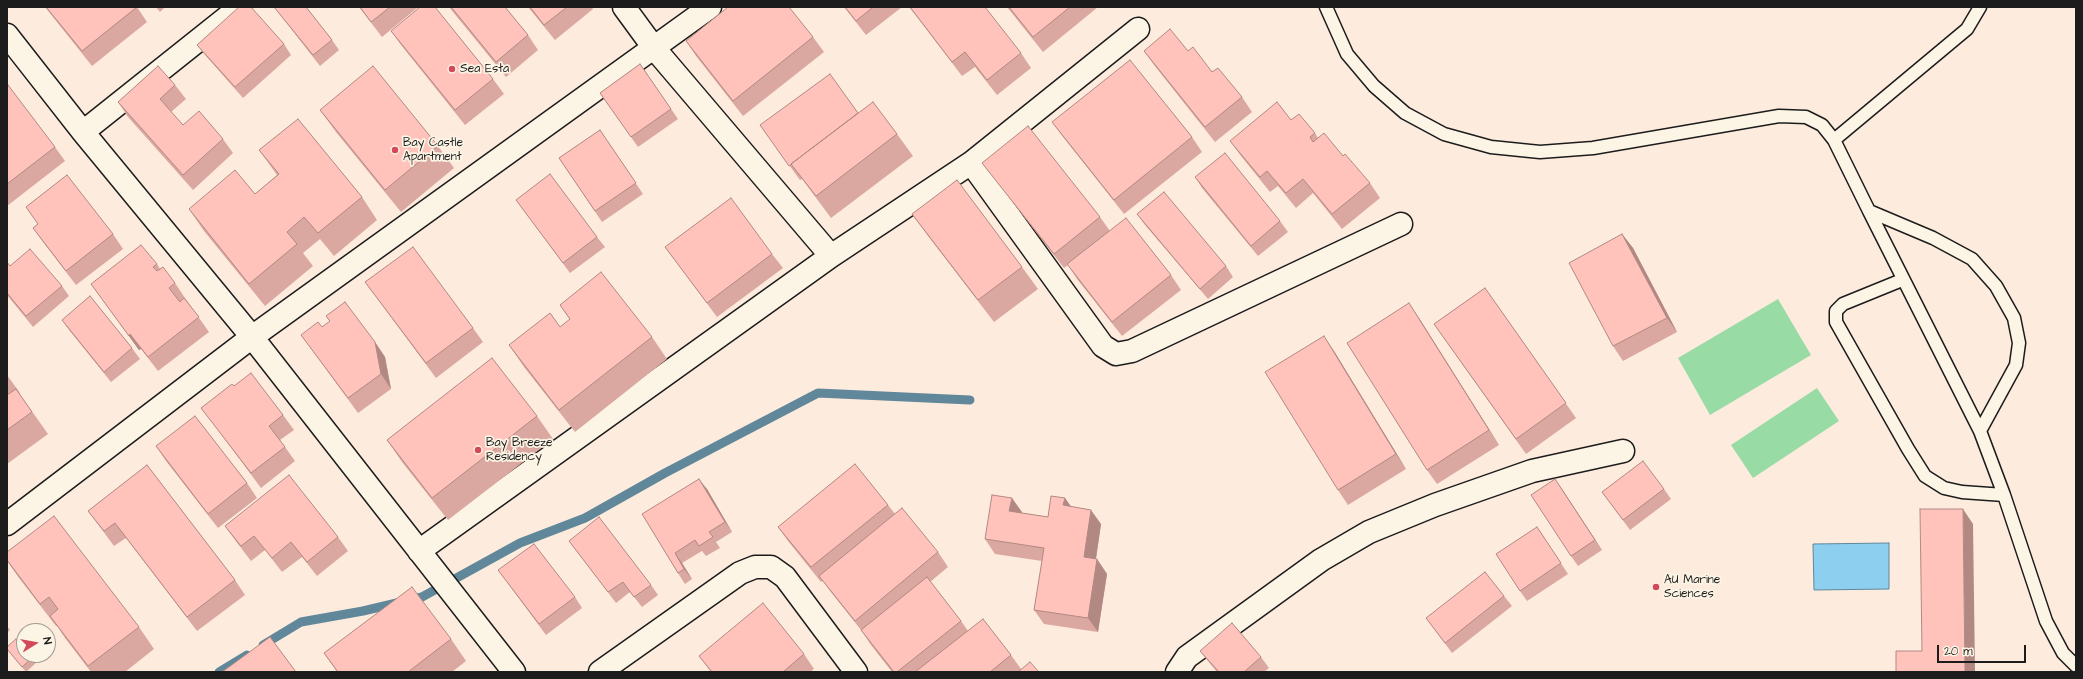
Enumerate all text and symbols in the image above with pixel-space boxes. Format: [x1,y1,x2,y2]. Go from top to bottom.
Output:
place label: Sea Esta [460,62,509,76]
marker: Sea Esta [447,64,457,74]
place label: Bay Castle Apartment [403,136,463,164]
marker: Bay Castle Apartment [390,145,400,155]
place label: Bay Breeze Residency [486,436,553,464]
marker: Bay Breeze Residency [473,445,483,455]
place label: AU Marine Sciences [1664,573,1720,601]
marker: AU Marine Sciences [1651,582,1661,592]
north arrow [16,623,56,663]
text: N [39,636,55,646]
scale bar [1939,637,2028,663]
text: 20 m [1944,643,1973,660]

